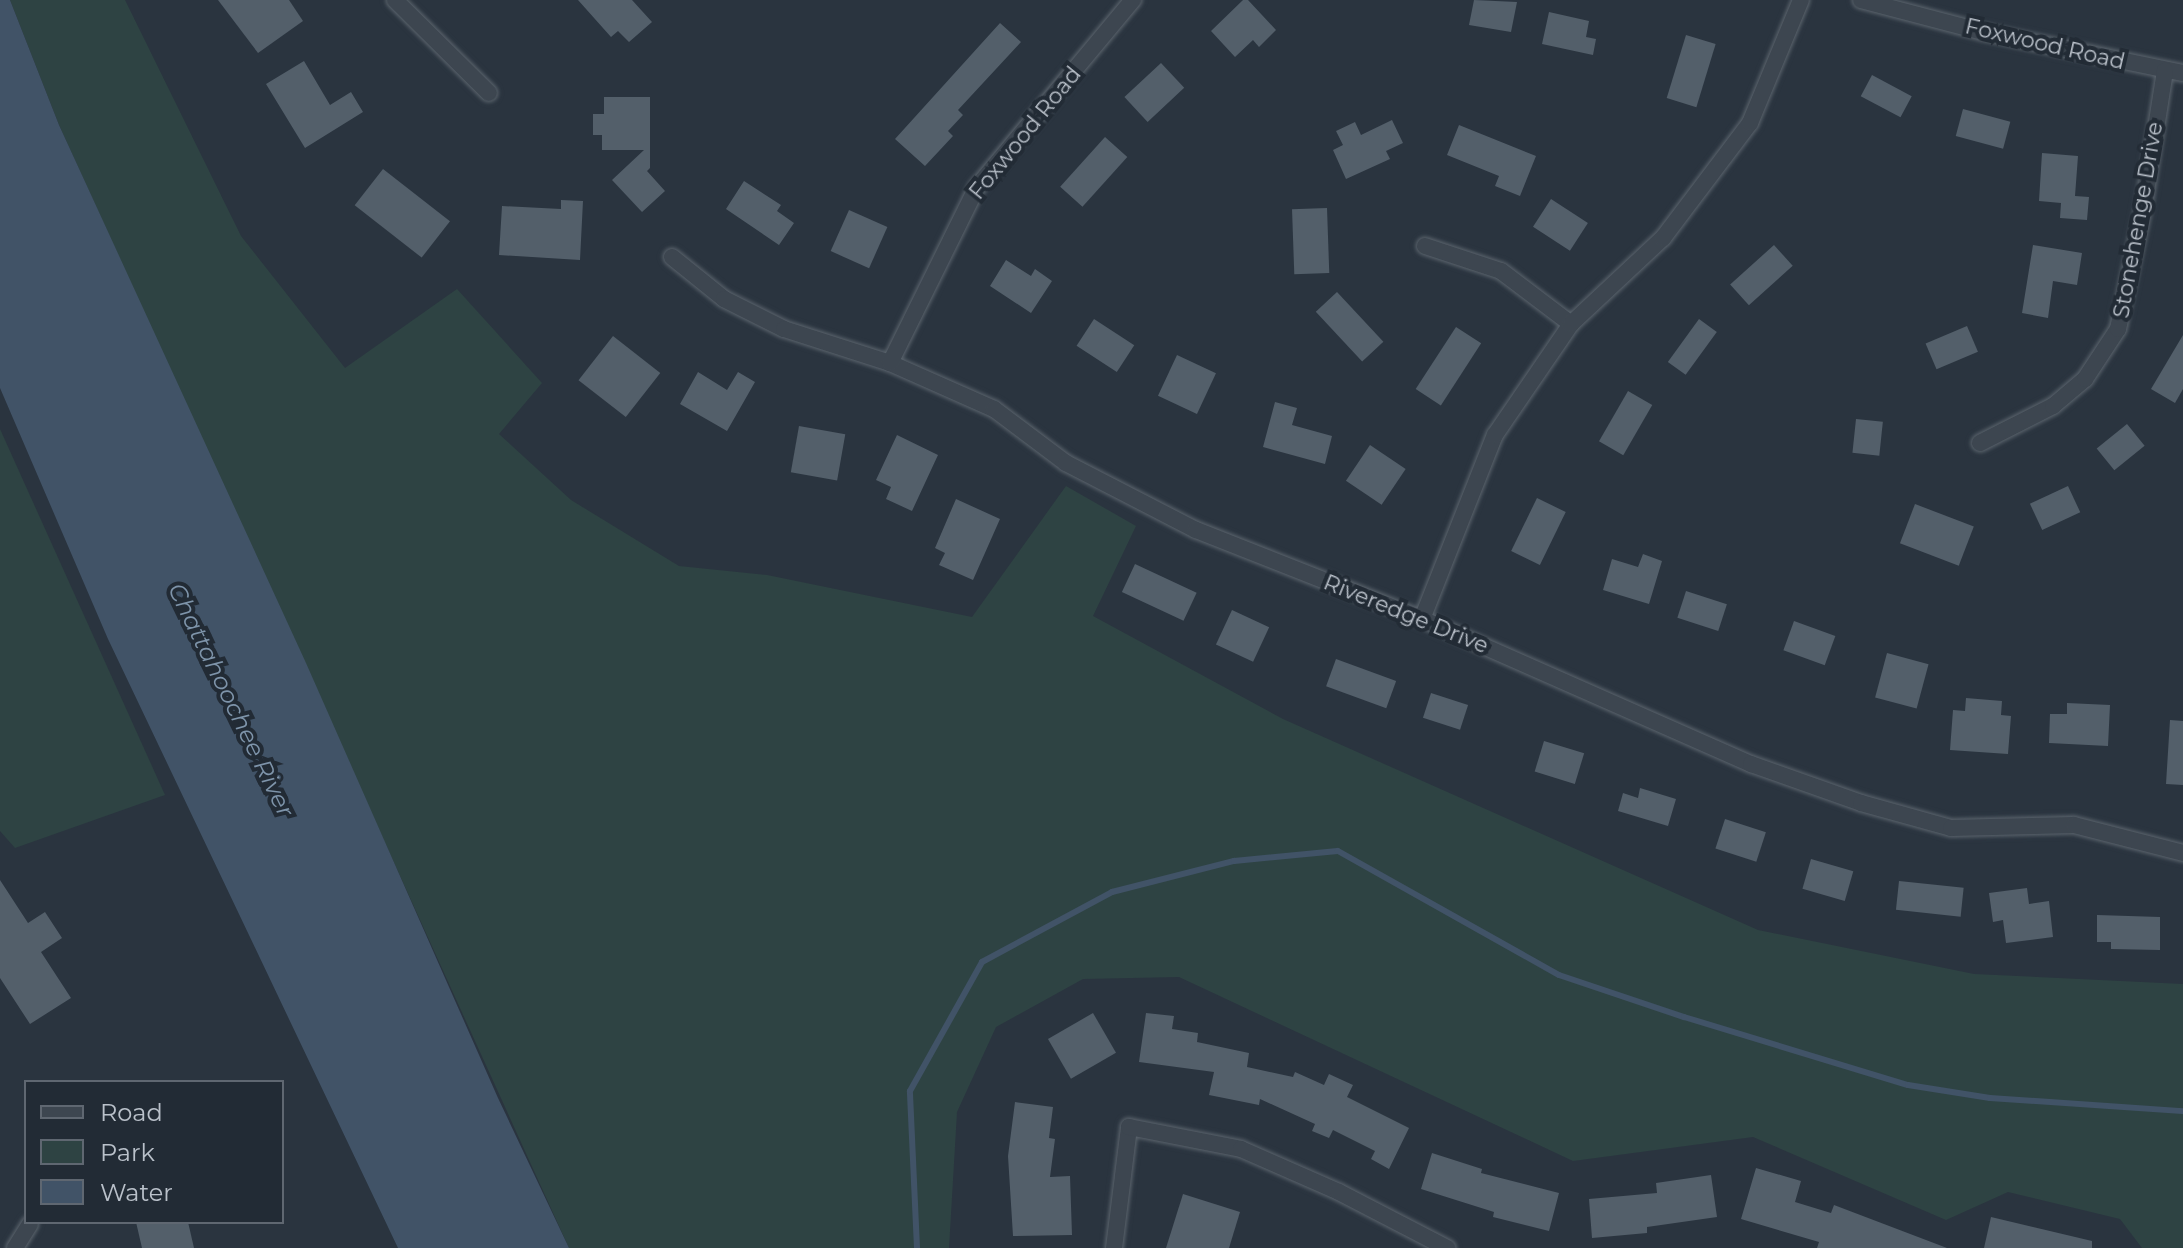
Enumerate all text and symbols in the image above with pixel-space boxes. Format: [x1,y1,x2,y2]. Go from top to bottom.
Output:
street label: Foxwood Road [1963,13,2127,75]
street label: Foxwood Road [963,61,1087,205]
street label: Stonehenge Drive [2108,120,2168,320]
street label: Riveredge Drive [1320,569,1492,659]
water label: Chattahoochee River [162,578,300,822]
legend [24,1080,284,1224]
text: Road [100,1098,163,1127]
text: Park [100,1138,155,1167]
text: Water [100,1178,173,1207]

